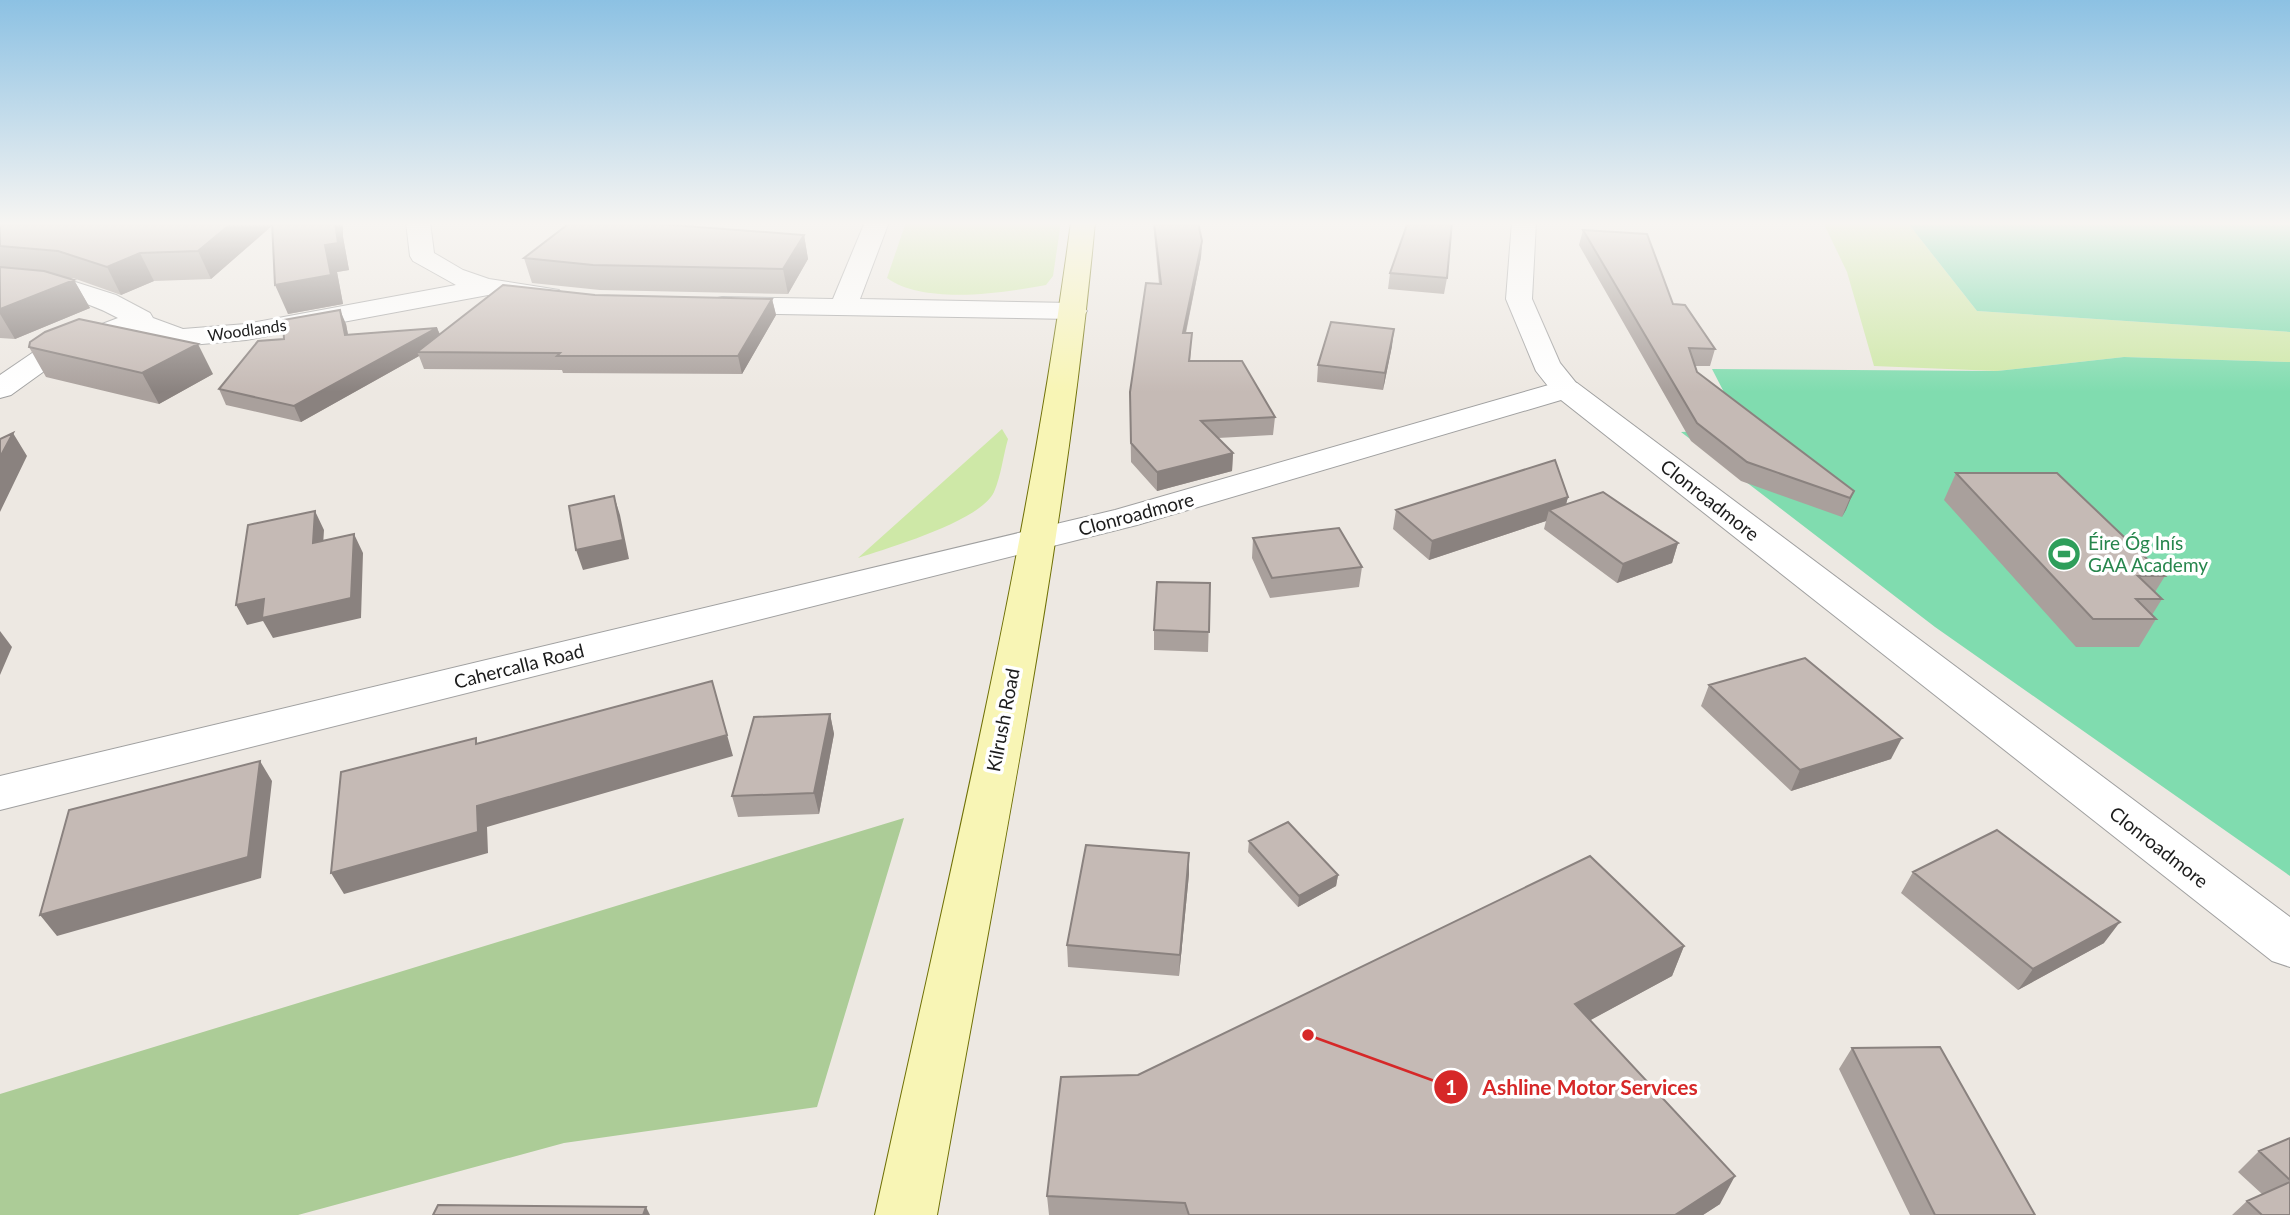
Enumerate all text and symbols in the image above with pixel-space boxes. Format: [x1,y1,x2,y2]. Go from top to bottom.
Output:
street label: Woodlands [206,315,288,344]
street label: Clonroadmore [1656,454,1764,545]
street label: Clonroadmore [1075,487,1196,540]
place label: Éire Óg Inís GAA Academy [2088,531,2208,576]
sports icon: Éire Óg Inís GAA Academy [2045,535,2083,573]
street label: Cahercalla Road [451,638,586,693]
street label: Kilrush Road [981,666,1024,774]
street label: Clonroadmore [2105,801,2213,892]
callout: Ashline Motor Services [1433,1066,1712,1108]
text: 1 [1445,1074,1457,1099]
text: Ashline Motor Services [1481,1074,1698,1099]

